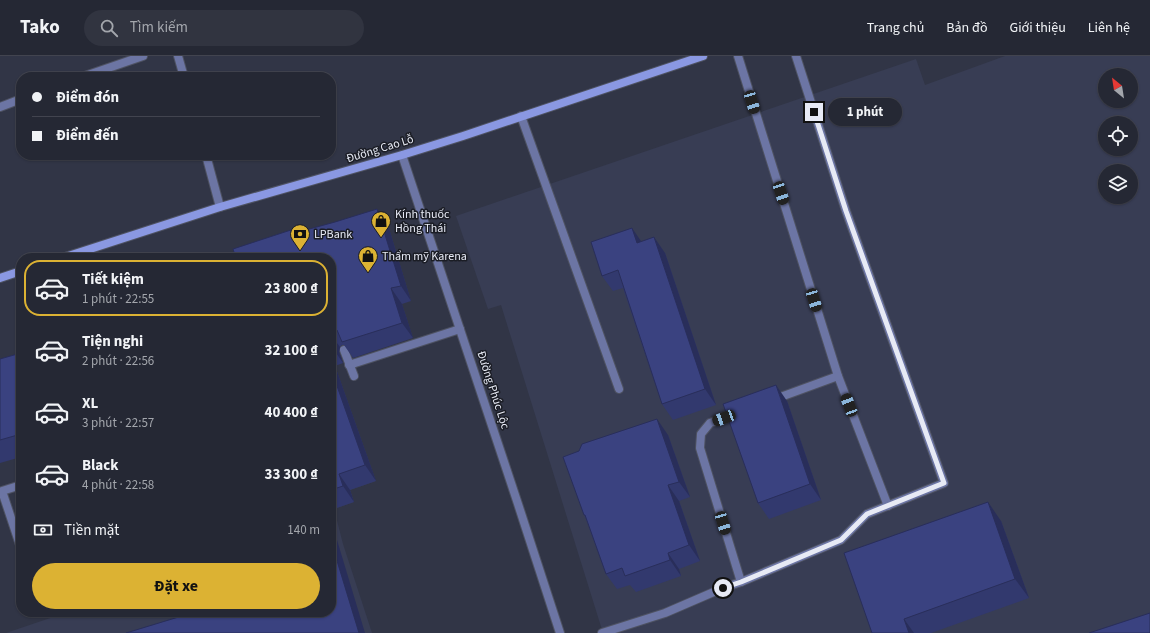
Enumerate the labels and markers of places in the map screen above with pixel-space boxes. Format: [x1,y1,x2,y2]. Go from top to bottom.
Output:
place label: Kính thuốc Hồng Thái [395,206,450,237]
shop icon: Kính thuốc Hồng Thái [370,210,392,238]
bank icon: LPBank [289,223,311,251]
place label: LPBank [314,226,352,243]
shop icon: Thẩm mỹ Karena [357,245,379,273]
place label: Thẩm mỹ Karena [382,248,467,265]

